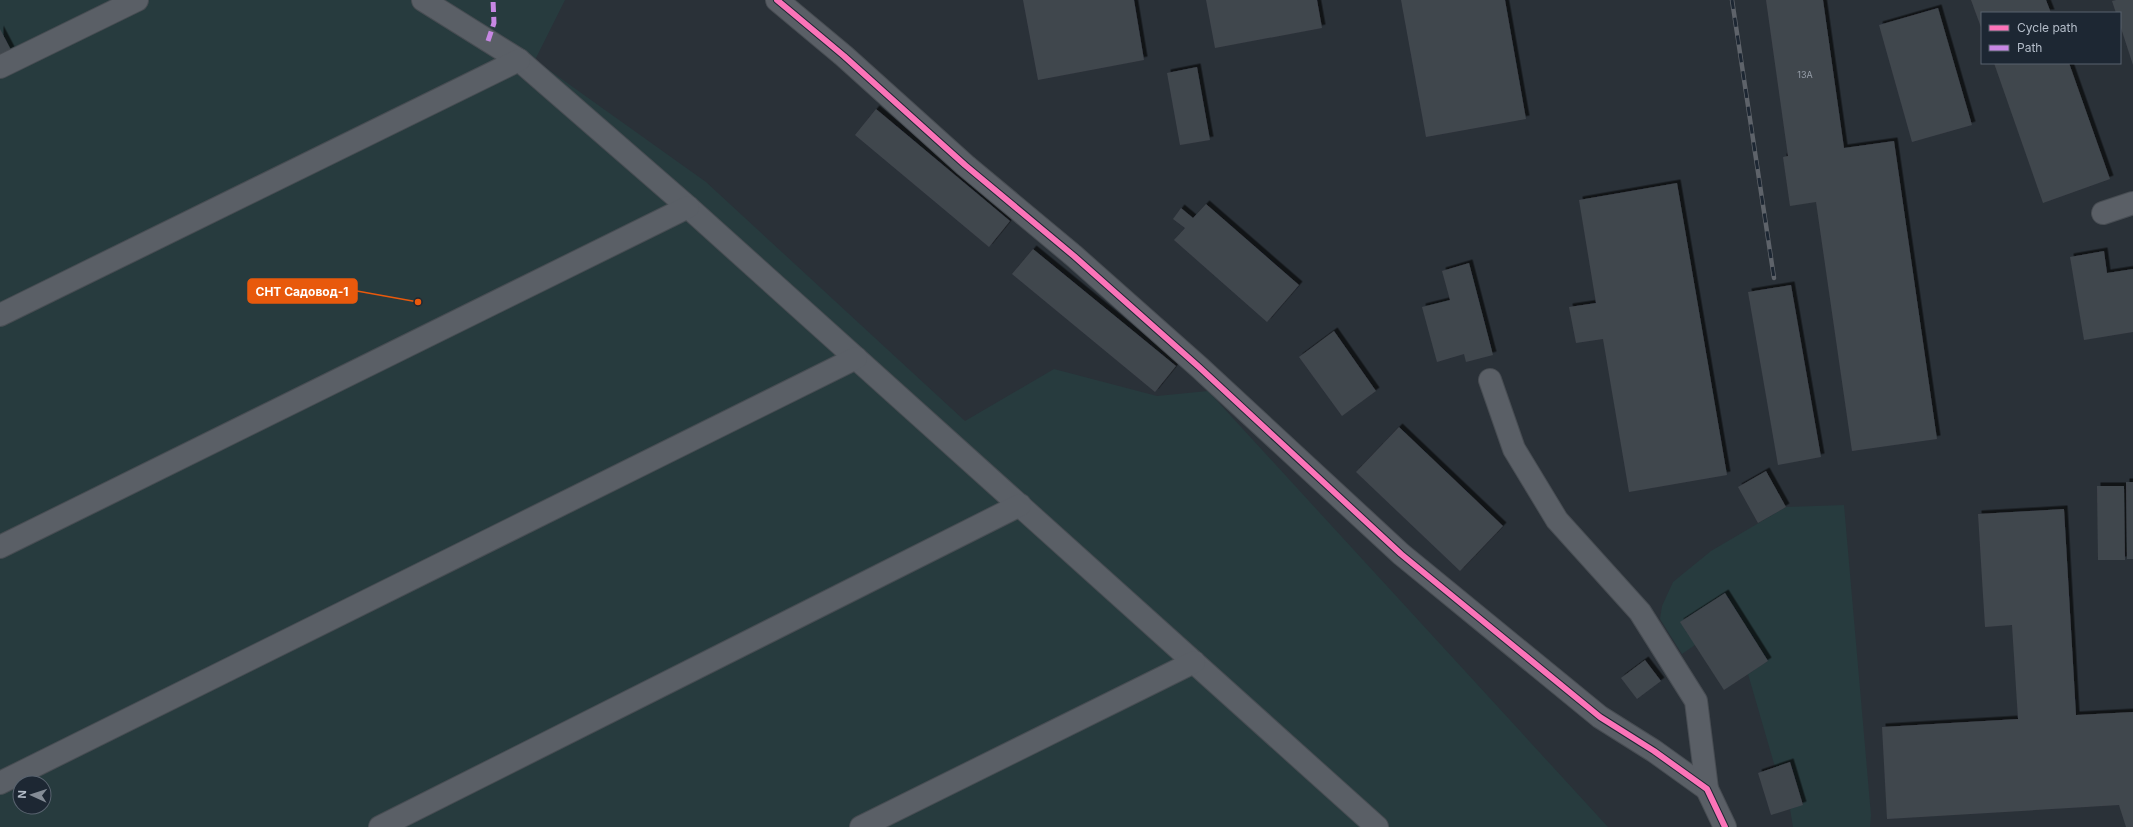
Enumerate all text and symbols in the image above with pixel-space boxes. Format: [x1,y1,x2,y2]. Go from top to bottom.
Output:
legend [1981,12,2121,64]
text: Cycle path [2017,20,2078,35]
text: Path [2017,40,2042,55]
house number: 13А [1797,69,1813,80]
callout: СНТ Садовод-1 [248,279,357,303]
text: СНТ Садовод-1 [256,284,349,299]
north arrow [12,775,52,815]
text: N [15,790,29,799]

